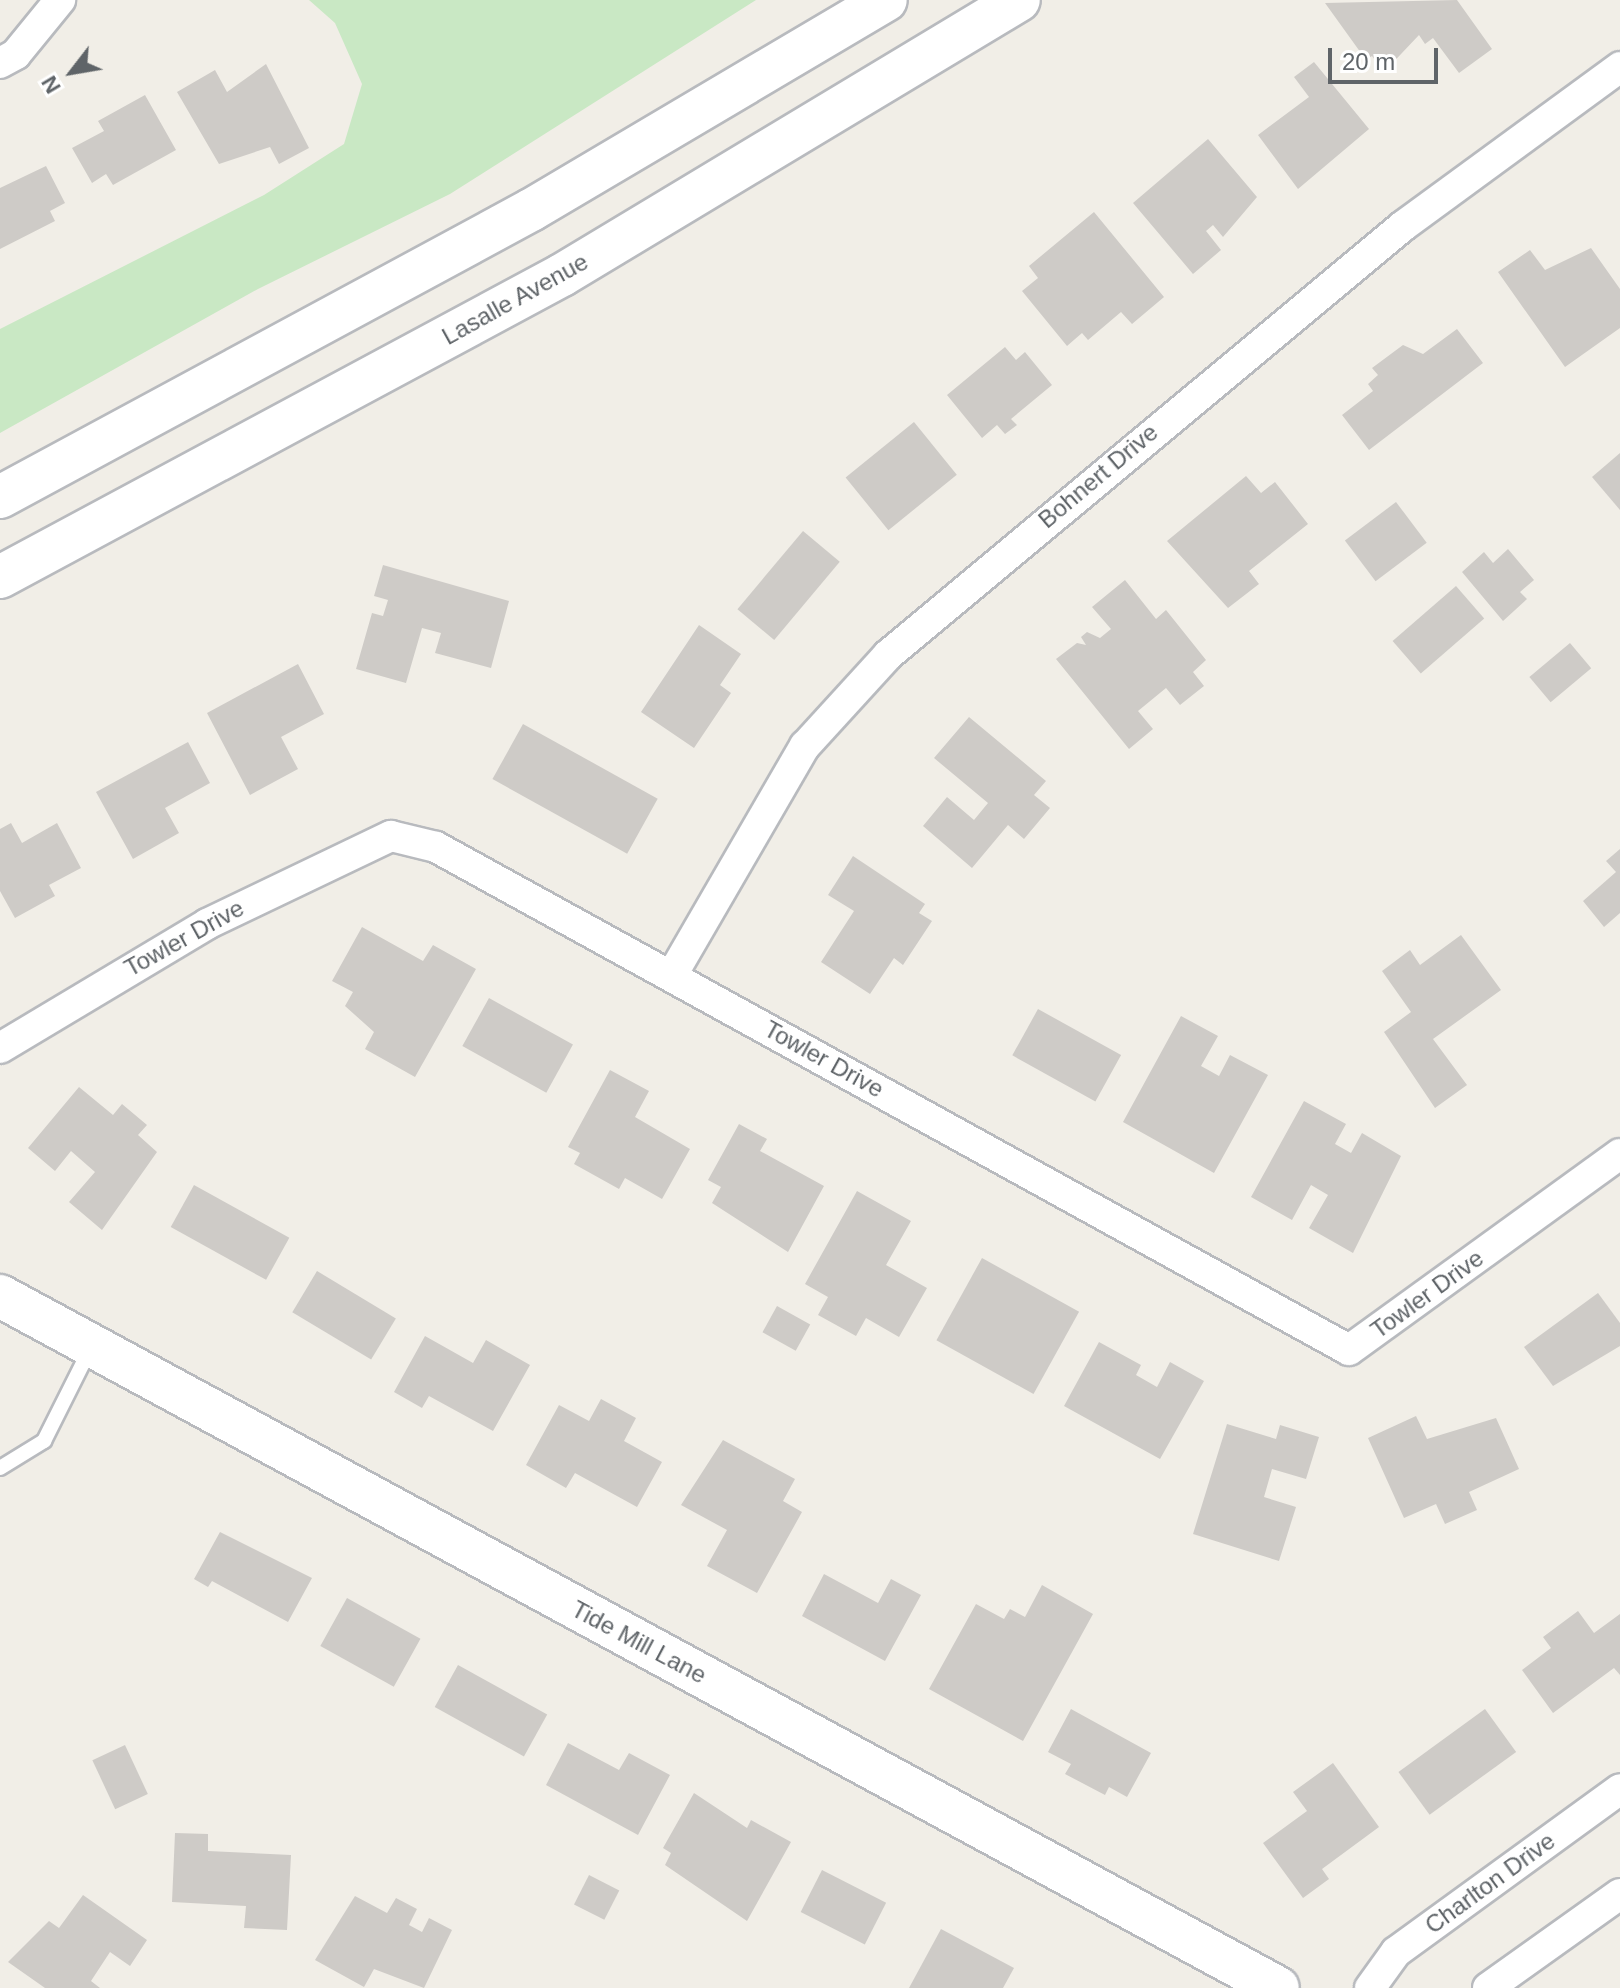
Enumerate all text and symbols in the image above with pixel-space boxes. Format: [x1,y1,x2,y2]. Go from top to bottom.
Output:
north arrow [32,32,112,112]
scale bar [1332,32,1442,82]
text: 20 m [1342,48,1395,75]
text: N [36,71,66,98]
street label: Lasalle Avenue [436,247,594,351]
street label: Bohnert Drive [1033,418,1163,534]
street label: Towler Drive [119,893,249,983]
street label: Towler Drive [759,1014,889,1104]
street label: Towler Drive [1365,1244,1489,1344]
street label: Tide Mill Lane [567,1594,711,1690]
street label: Charlton Drive [1419,1826,1561,1940]

